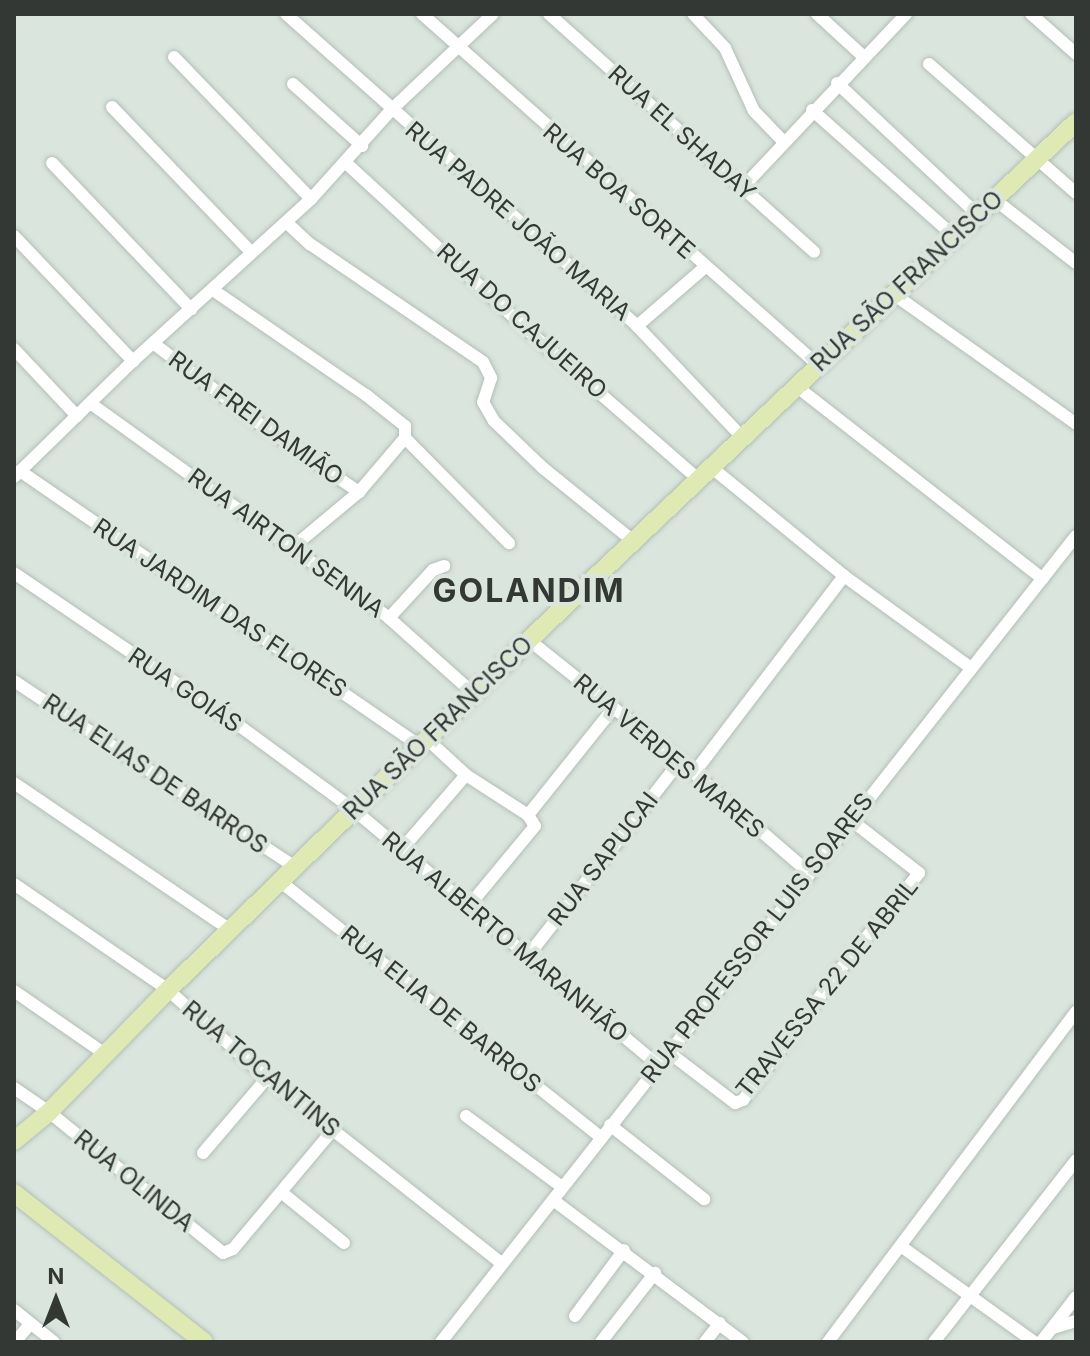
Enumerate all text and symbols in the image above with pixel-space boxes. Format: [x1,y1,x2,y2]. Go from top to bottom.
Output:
street label: RUA EL SHADAY [602,59,762,207]
street label: RUA PADRE JOÃO MARIA [400,115,636,327]
street label: RUA BOA SORTE [537,117,701,265]
street label: RUA SÃO FRANCISCO [805,185,1009,377]
street label: RUA DO CAJUEIRO [431,237,613,405]
street label: RUA FREI DAMIÃO [163,345,349,491]
street label: RUA AIRTON SENNA [182,462,390,624]
street label: RUA JARDIM DAS FLORES [88,512,352,704]
district label: GOLANDIM [433,572,625,610]
street label: RUA SÃO FRANCISCO [337,630,539,826]
street label: RUA GOIÁS [123,641,247,739]
street label: RUA VERDES MARES [568,668,770,844]
street label: RUA ELIAS DE BARROS [37,688,273,860]
street label: RUA SAPUCAI [542,787,664,931]
street label: RUA PROFESSOR LUIS SOARES [635,787,879,1089]
street label: RUA ALBERTO MARANHÃO [376,826,634,1048]
street label: TRAVESSA 22 DE ABRIL [730,873,924,1103]
street label: RUA ELIA DE BARROS [335,919,547,1099]
street label: RUA TOCANTINS [177,995,345,1143]
street label: RUA OLINDA [68,1124,200,1238]
north arrow [16,1260,96,1340]
text: N [48,1263,64,1289]

